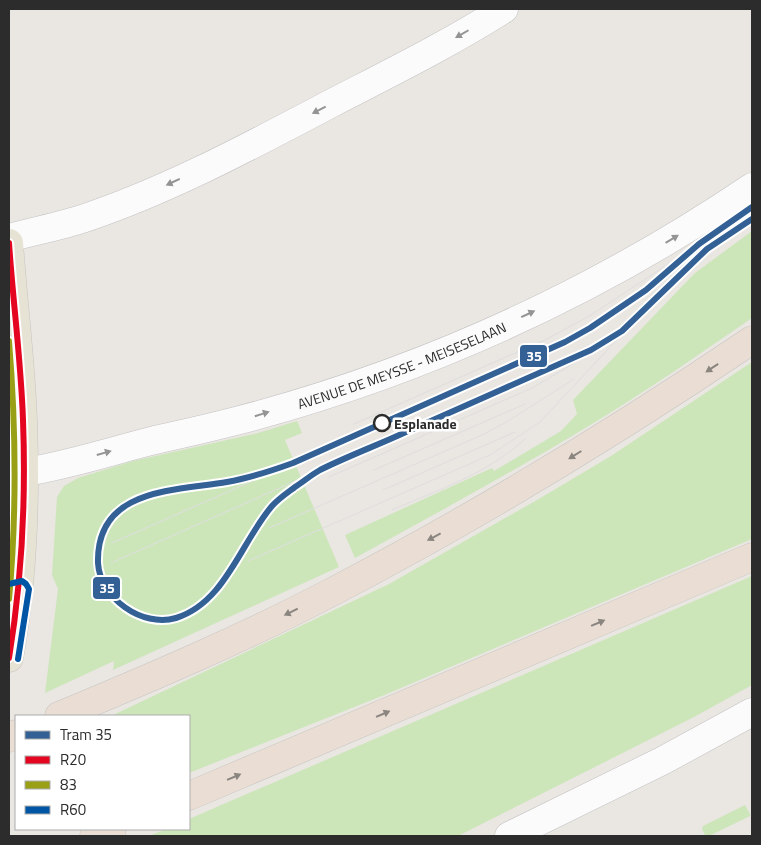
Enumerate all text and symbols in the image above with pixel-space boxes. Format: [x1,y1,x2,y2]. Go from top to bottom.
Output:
one-way arrow [456,29,469,38]
one-way arrow [312,106,326,114]
one-way arrow [166,178,180,186]
one-way arrow [666,234,679,243]
one-way arrow [521,310,536,319]
street label: AVENUE DE MEYSSE - MEISESELAAN [295,316,509,414]
line badge: 35 [519,344,548,368]
text: 35 [526,345,542,366]
one-way arrow [705,363,719,372]
one-way arrow [254,409,269,417]
place label: Esplanade [394,413,457,434]
marker: Esplanade [373,414,391,432]
one-way arrow [97,449,112,457]
one-way arrow [568,450,582,460]
one-way arrow [427,533,442,541]
line badge: 35 [92,576,121,600]
text: 35 [99,577,115,598]
one-way arrow [283,608,298,616]
one-way arrow [591,619,605,627]
one-way arrow [376,710,391,718]
legend [15,715,190,830]
text: Tram 35 [60,723,112,746]
text: R20 [60,748,86,771]
text: 83 [60,773,77,796]
one-way arrow [227,773,241,781]
text: R60 [60,798,86,821]

